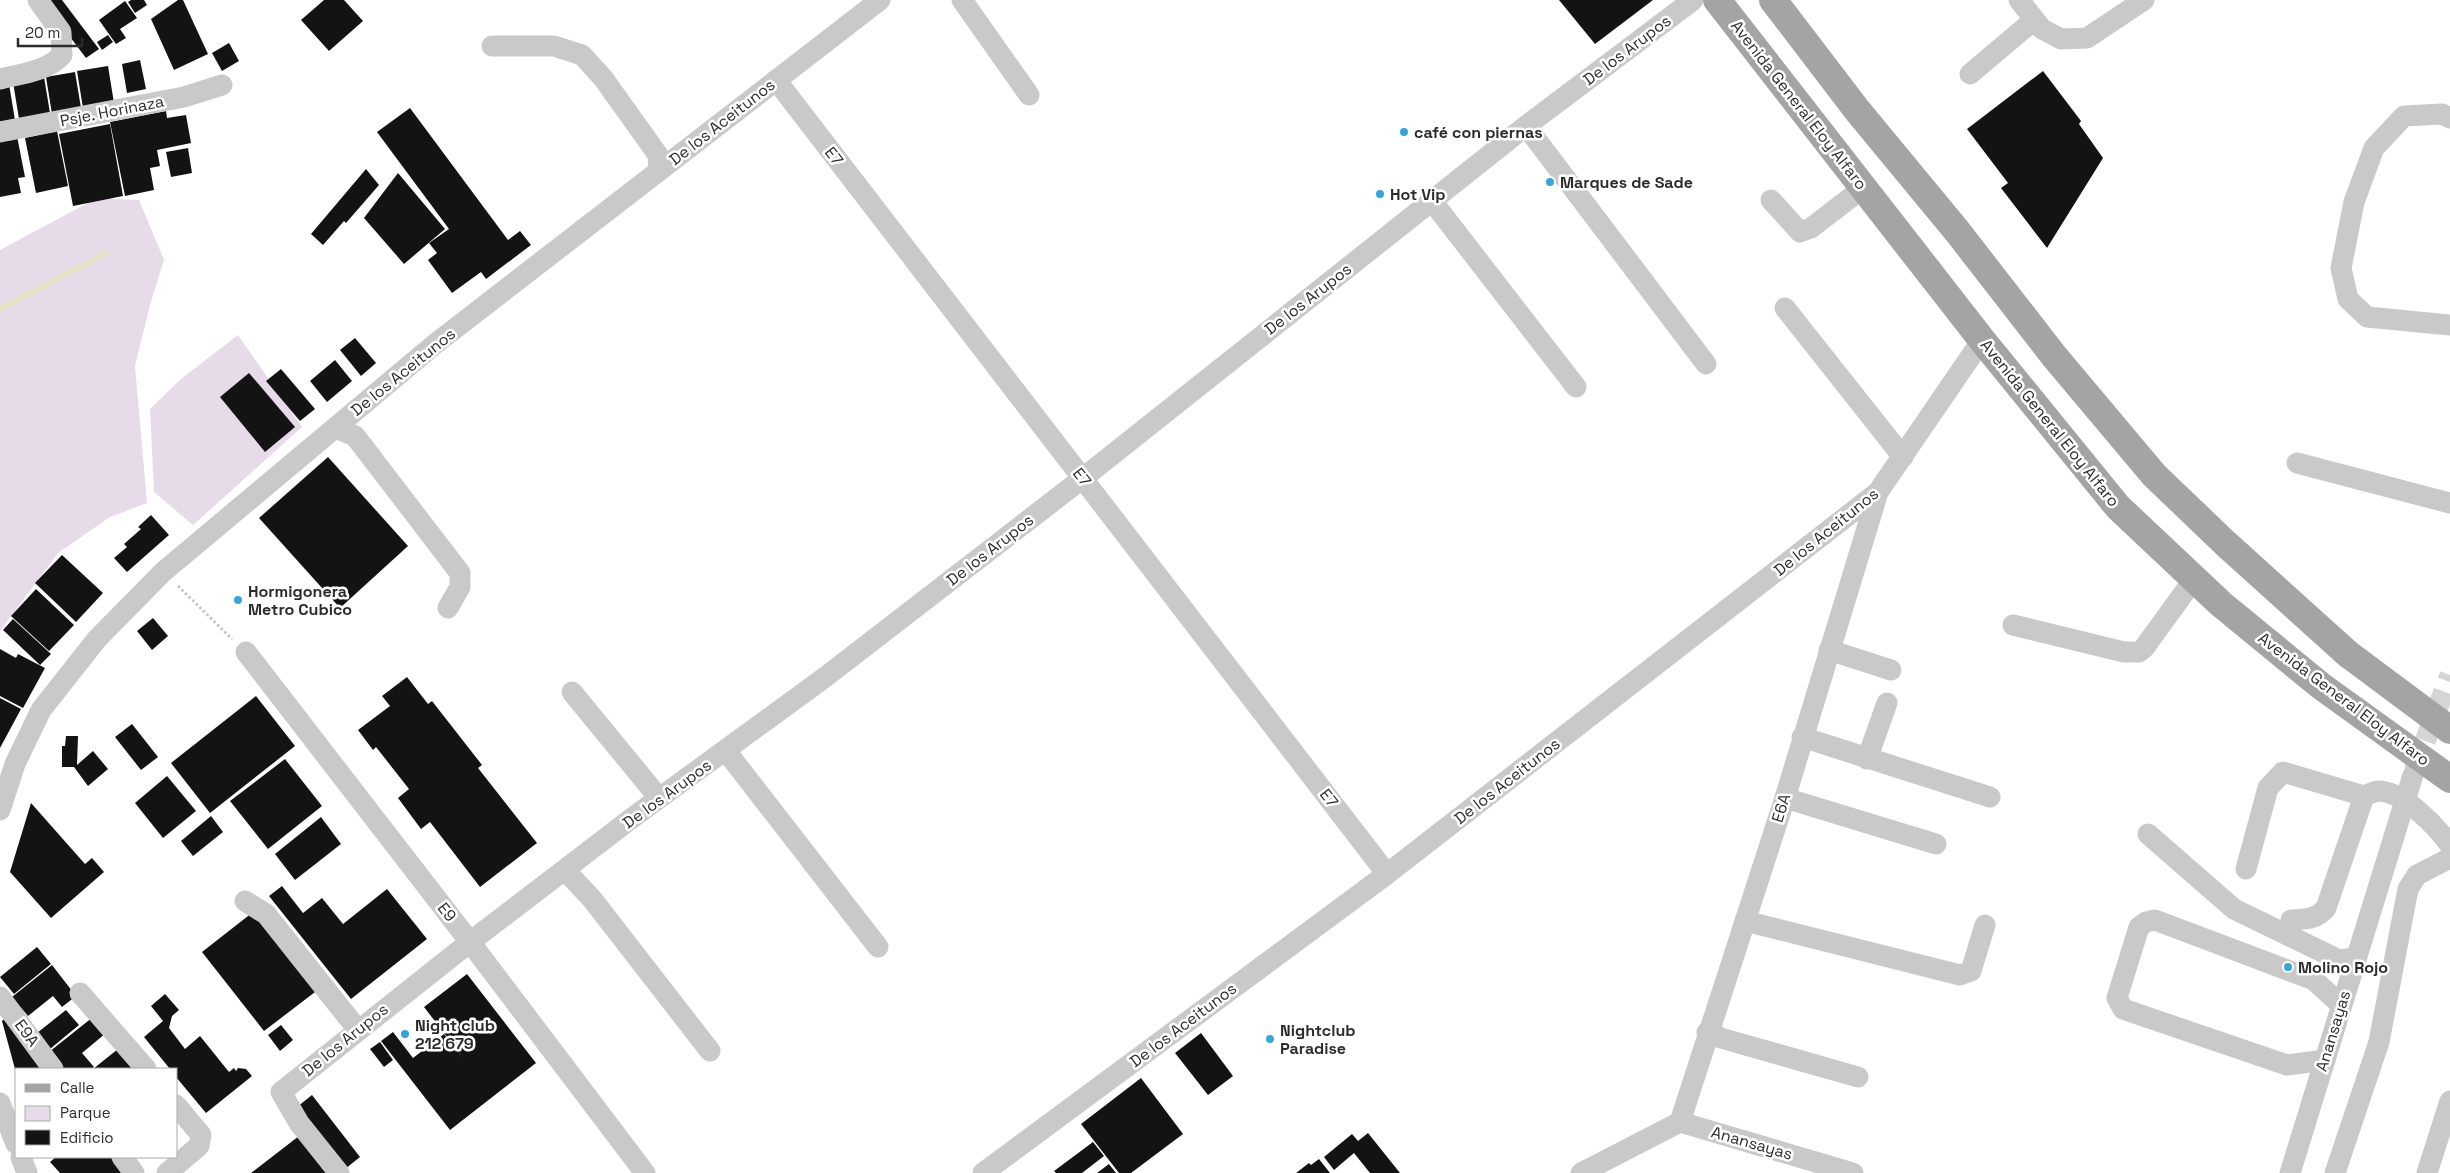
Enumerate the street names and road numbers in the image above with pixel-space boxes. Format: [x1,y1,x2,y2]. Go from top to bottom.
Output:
street label: De los Arupos [1579,10,1675,90]
street label: Avenida General Eloy Alfaro [1726,16,1872,194]
street label: De los Aceitunos [665,74,779,170]
street label: Psje. Horinaza [58,91,166,131]
street label: E7 [820,142,848,170]
street label: De los Arupos [1260,258,1356,340]
street label: De los Aceitunos [346,323,460,421]
street label: Avenida General Eloy Alfaro [1976,335,2124,511]
street label: E7 [1068,463,1096,491]
street label: De los Aceitunos [1769,483,1883,581]
street label: De los Arupos [942,509,1038,591]
street label: Avenida General Eloy Alfaro [2254,628,2434,770]
street label: De los Aceitunos [1450,733,1564,829]
street label: De los Arupos [618,755,716,833]
street label: E7 [1315,784,1343,812]
street label: E6A [1767,791,1795,825]
street label: E9 [433,898,461,926]
street label: De los Aceitunos [1125,978,1241,1072]
street label: Anansayas [2311,988,2355,1074]
street label: De los Arupos [298,999,392,1081]
street label: E9A [10,1015,44,1051]
street label: Anansayas [1709,1121,1795,1165]

